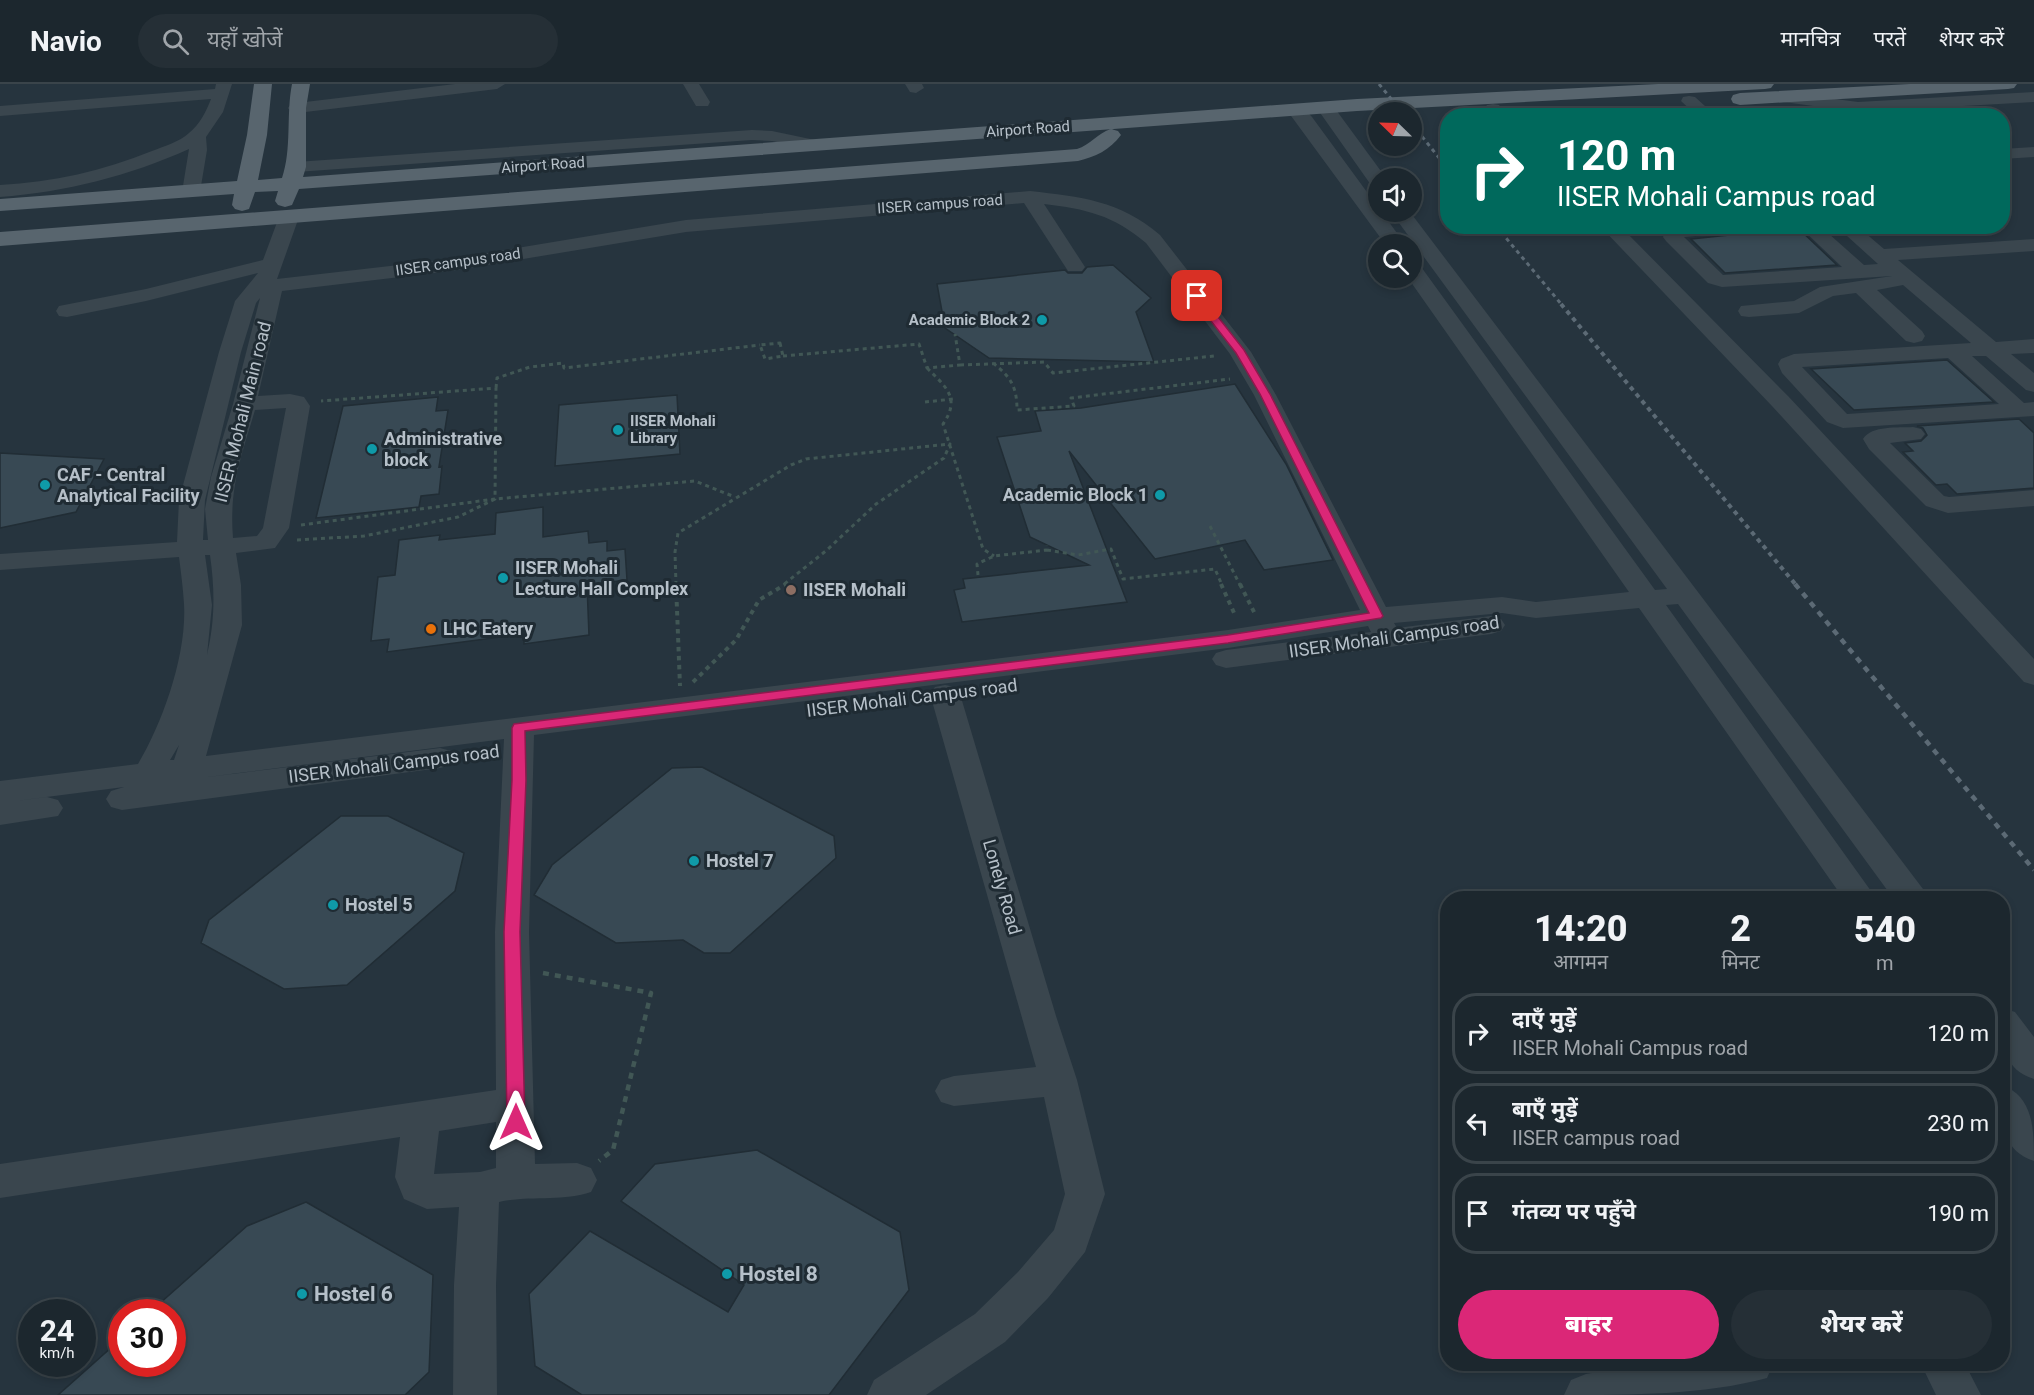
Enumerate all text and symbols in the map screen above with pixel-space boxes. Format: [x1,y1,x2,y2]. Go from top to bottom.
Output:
search box [138,14,558,68]
text: Navio [30,25,102,58]
icon: search [159,25,192,58]
text: यहाँ खोजें [207,27,283,52]
text: मानचित्र [1780,27,1841,51]
text: परतें [1874,27,1906,51]
text: शेयर करें [1939,27,2004,51]
north arrow [1368,102,1422,156]
map controls [1368,102,1422,288]
street label: Airport Road [985,117,1071,141]
text: 120 m [1557,131,1676,180]
icon: right [1458,132,1536,210]
street label: Airport Road [500,153,586,177]
button: sound [1368,168,1422,222]
text: IISER Mohali Campus road [1557,181,1876,213]
street label: IISER campus road [877,191,1003,217]
button: search [1368,234,1422,288]
street label: IISER campus road [394,244,522,280]
pin [1171,270,1222,321]
icon: arrive [1180,279,1213,312]
place label: Academic Block 2 [909,311,1030,329]
marker: Academic Block 2 [1035,313,1049,327]
street label: IISER Mohali Main road [210,319,275,504]
place label: IISER Mohali Library [630,412,716,447]
marker: IISER Mohali Library [611,423,625,437]
place label: Administrative block [384,428,503,470]
marker: Administrative block [365,442,379,456]
place label: CAF - Central Analytical Facility [57,464,200,506]
marker: CAF - Central Analytical Facility [38,478,52,492]
place label: Academic Block 1 [1003,484,1148,505]
marker: Academic Block 1 [1153,488,1167,502]
place label: IISER Mohali Lecture Hall Complex [515,557,689,599]
marker: IISER Mohali Lecture Hall Complex [496,571,510,585]
place label: IISER Mohali [803,579,906,600]
marker: IISER Mohali [784,583,798,597]
street label: IISER Mohali Campus road [1287,611,1501,662]
place label: LHC Eatery [443,618,534,639]
marker: LHC Eatery [424,622,438,636]
street label: IISER Mohali Campus road [805,674,1019,721]
street label: IISER Mohali Campus road [287,740,501,787]
street label: Lonely Road [979,837,1026,937]
place label: Hostel 7 [706,850,774,871]
marker: Hostel 7 [687,854,701,868]
place label: Hostel 5 [345,894,413,915]
marker: Hostel 5 [326,898,340,912]
text: 14:20 [1534,908,1627,950]
text: 2 [1730,908,1751,950]
text: 540 [1854,909,1916,951]
text: आगमन [1553,950,1608,974]
text: मिनट [1721,950,1760,974]
text: m [1876,951,1894,975]
text: दाएँ मुड़ें [1512,1007,1577,1032]
icon: right [1461,1017,1494,1050]
text: 120 m [1927,1021,1989,1046]
text: IISER Mohali Campus road [1512,1036,1748,1060]
position arrow [484,1090,548,1154]
text: बाएँ मुड़ें [1512,1097,1578,1122]
icon: left [1461,1107,1494,1140]
text: 230 m [1927,1111,1989,1136]
text: IISER campus road [1512,1126,1680,1150]
icon: arrive [1461,1197,1494,1230]
text: गंतव्य पर पहुँचे [1512,1199,1636,1224]
text: 190 m [1927,1201,1989,1226]
place label: Hostel 8 [739,1262,818,1286]
marker: Hostel 8 [720,1267,734,1281]
place label: Hostel 6 [314,1282,393,1306]
marker: Hostel 6 [295,1287,309,1301]
button: बाहर [1458,1290,1719,1359]
button: शेयर करें [1731,1290,1992,1359]
speed limit sign: 30 [108,1299,186,1377]
text: 24 [40,1313,74,1348]
text: km/h [39,1344,75,1362]

